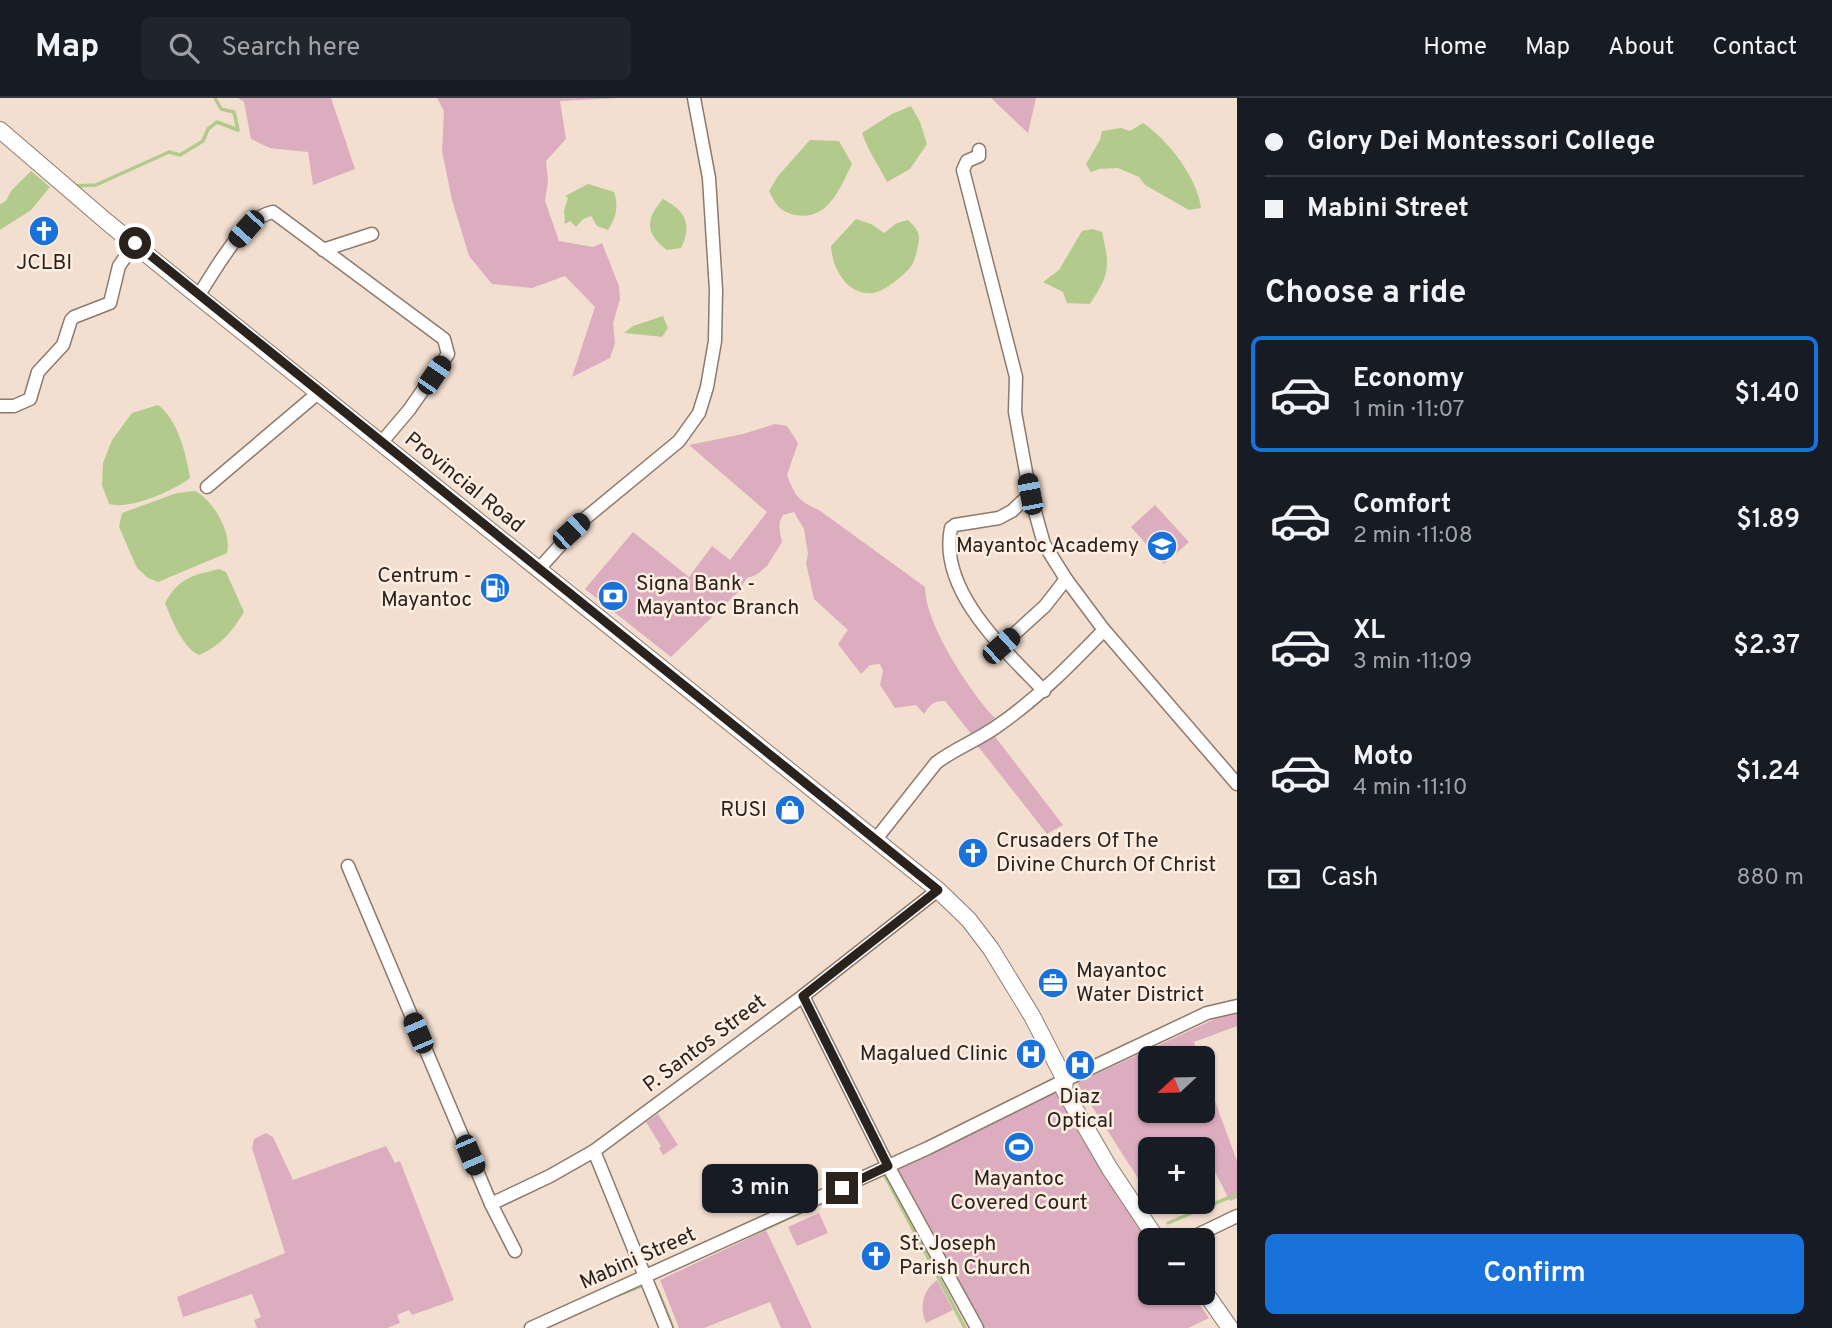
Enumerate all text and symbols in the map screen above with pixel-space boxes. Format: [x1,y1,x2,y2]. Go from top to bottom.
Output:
search box [141,17,631,80]
text: Map [35,27,99,69]
icon: search [165,29,203,67]
text: Search here [221,32,360,65]
text: Home [1423,33,1487,63]
text: Map [1525,33,1570,63]
text: About [1608,33,1674,63]
text: Contact [1712,33,1797,63]
text: Glory Dei Montessori College [1307,126,1655,159]
text: Mabini Street [1307,193,1469,226]
car [225,206,268,252]
church icon: JCLBI [27,214,61,248]
route start [119,227,151,259]
place label: JCLBI [16,250,72,277]
text: Choose a ride [1265,274,1466,314]
car [414,352,455,398]
icon: car [1269,363,1332,426]
text: Economy [1353,363,1464,396]
text: $1.40 [1735,378,1800,411]
text: 1 min · 11:07 [1353,396,1464,425]
street label: Provincial Road [399,426,529,540]
car [1016,471,1045,517]
icon: car [1269,489,1332,552]
text: Comfort [1353,489,1451,522]
text: $1.89 [1736,504,1800,537]
car [549,509,594,553]
text: 2 min · 11:08 [1353,522,1473,551]
school or university icon: Mayantoc Academy [1145,529,1179,563]
place label: Mayantoc Academy [956,533,1139,560]
place label: Centrum - Mayantoc [377,563,472,614]
fuel station icon: Centrum - Mayantoc [478,571,512,605]
place label: Signa Bank - Mayantoc Branch [636,571,799,622]
bank icon: Signa Bank - Mayantoc Branch [596,579,630,613]
icon: car [1269,615,1332,678]
text: XL [1353,615,1385,648]
car [979,624,1024,668]
text: $2.37 [1733,630,1800,663]
text: 3 min · 11:09 [1353,648,1472,677]
icon: car [1269,741,1332,804]
text: Moto [1353,741,1413,774]
text: $1.24 [1736,756,1800,789]
text: 4 min · 11:10 [1353,774,1467,803]
shop icon: RUSI [773,793,807,827]
place label: RUSI [720,797,767,824]
place label: Crusaders Of The Divine Church Of Christ [996,828,1216,879]
church icon: Crusaders Of The Divine Church Of Christ [956,836,990,870]
icon: cash [1265,860,1303,898]
text: Cash [1321,862,1378,895]
text: 880 m [1736,864,1804,893]
place label: Mayantoc Water District [1076,958,1204,1009]
office icon: Mayantoc Water District [1036,966,1070,1000]
street label: P. Santos Street [638,989,772,1099]
car [401,1010,436,1056]
hospital icon: Magalued Clinic [1014,1037,1048,1071]
place label: Magalued Clinic [860,1041,1008,1068]
north arrow [1138,1046,1214,1124]
map controls [1138,1046,1215,1305]
hospital icon: Diaz Optical [1063,1048,1097,1082]
place label: Diaz Optical [1047,1084,1113,1135]
sports icon: Mayantoc Covered Court [1002,1130,1036,1164]
car [453,1132,488,1178]
button: + [1138,1137,1215,1214]
callout: 3 min [702,1164,818,1212]
place label: Mayantoc Covered Court [950,1166,1088,1217]
route end [826,1172,858,1204]
text: 3 min [730,1174,790,1203]
street label: Mabini Street [576,1221,700,1297]
button: − [1138,1228,1215,1305]
place label: St. Joseph Parish Church [899,1231,1030,1282]
button: Confirm [1265,1234,1804,1314]
church icon: St. Joseph Parish Church [859,1239,893,1273]

